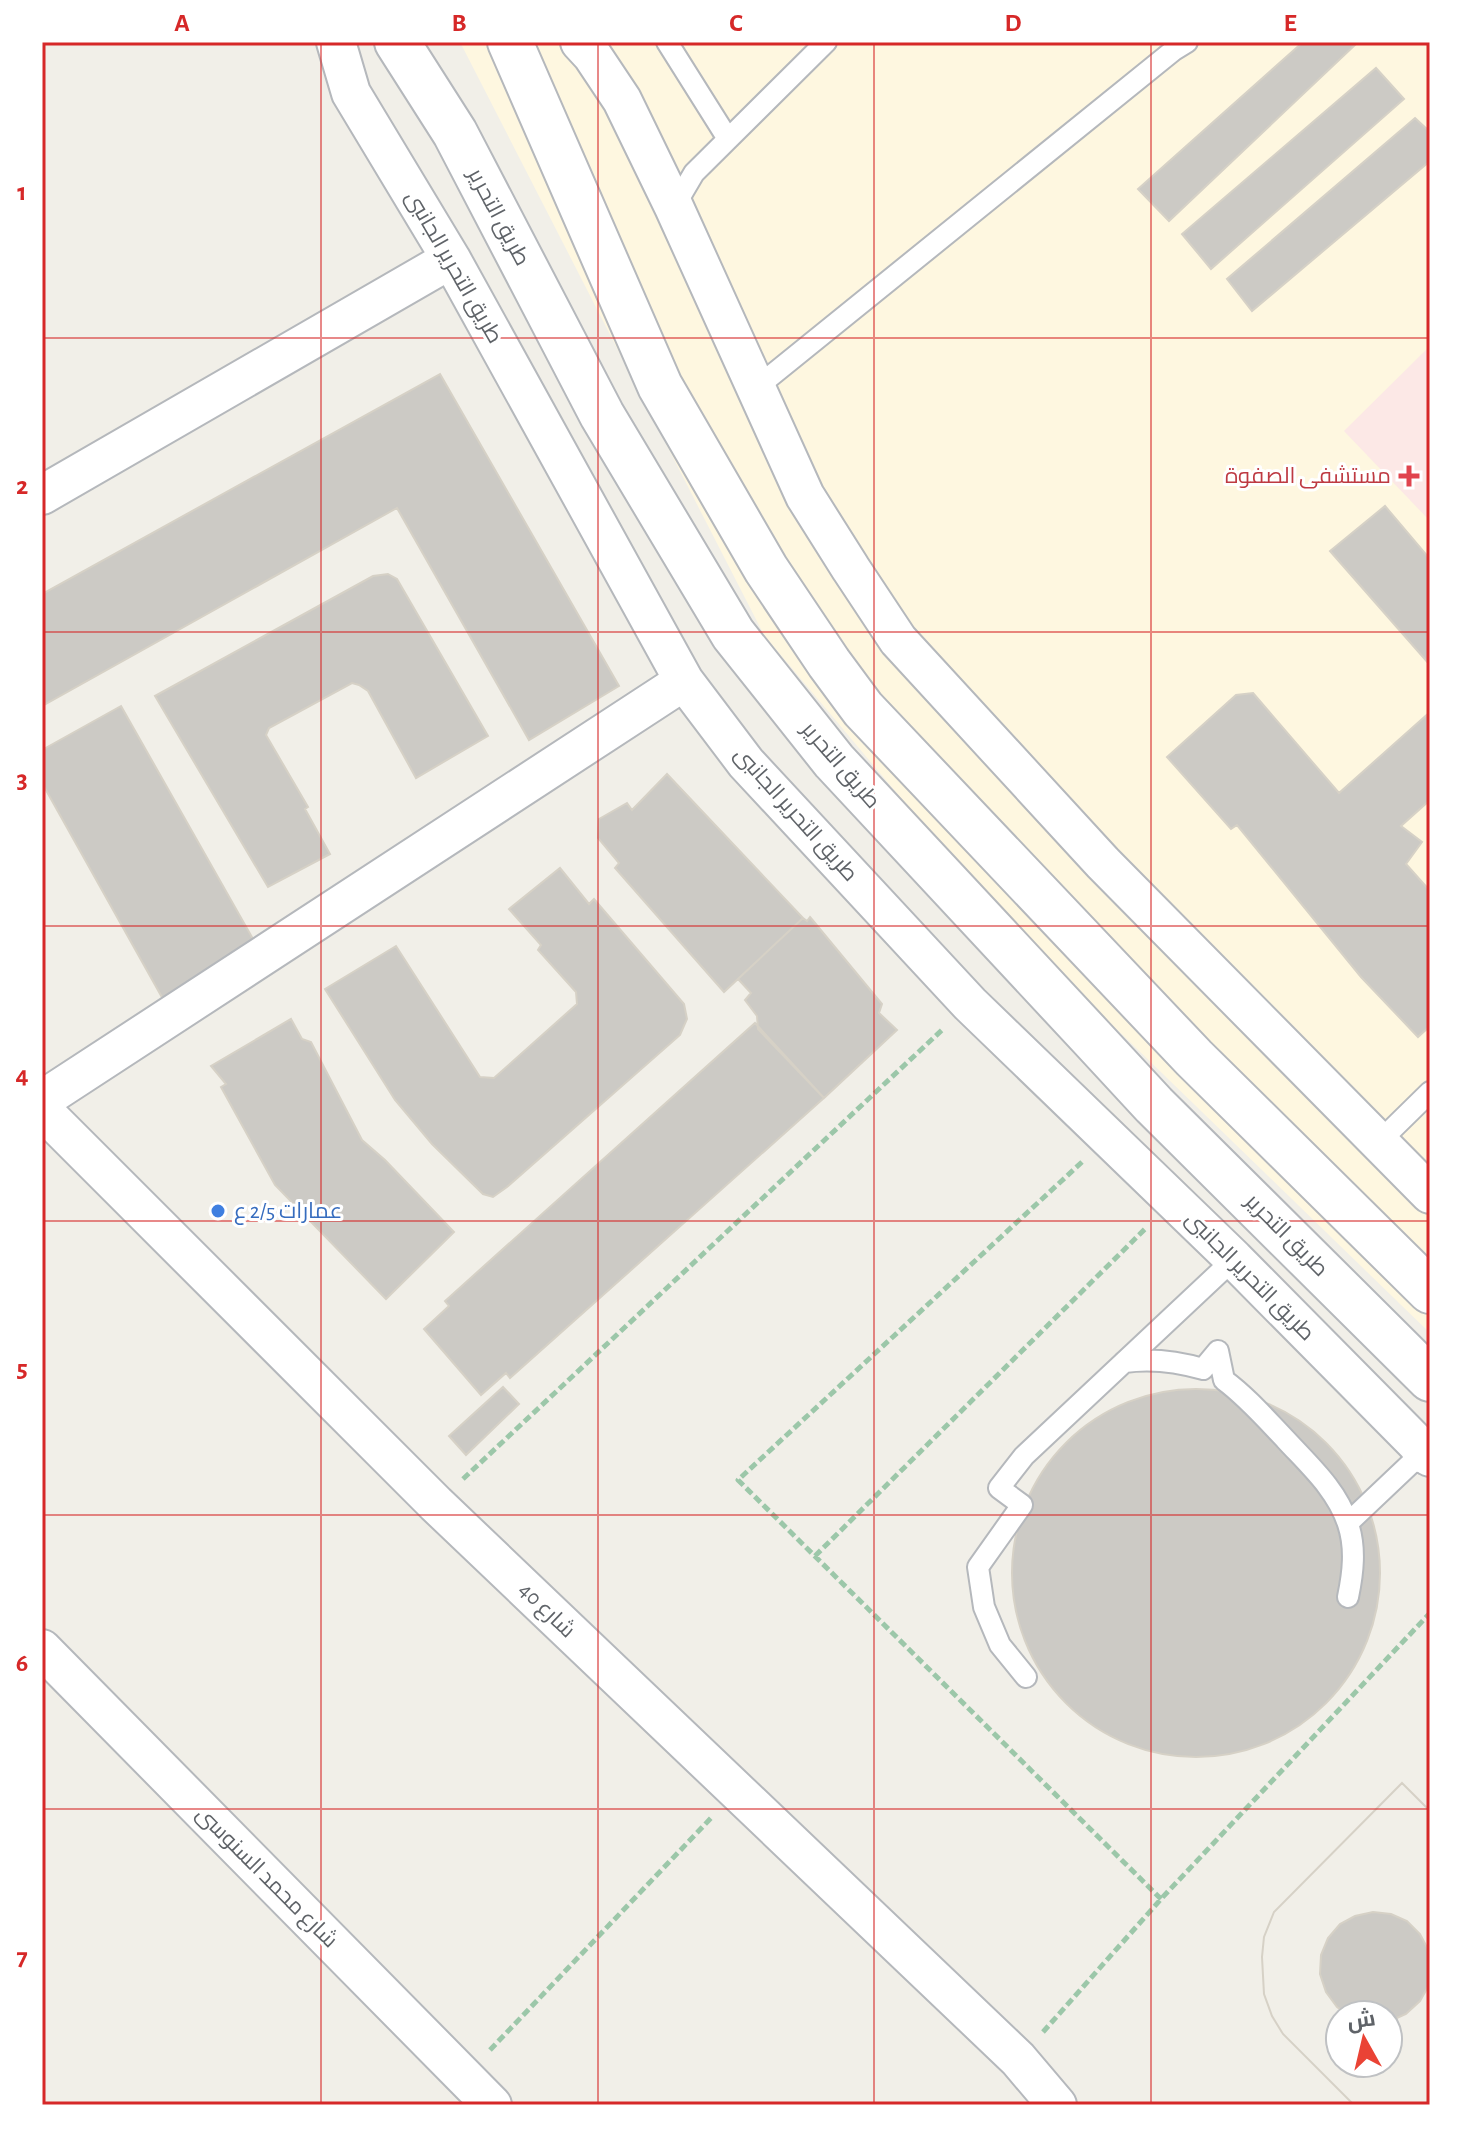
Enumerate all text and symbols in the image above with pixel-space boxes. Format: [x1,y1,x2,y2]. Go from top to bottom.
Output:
text: A [174,10,190,36]
text: B [451,10,467,36]
text: C [729,10,743,36]
text: D [1004,10,1022,36]
text: E [1283,10,1297,36]
street label: طريق التحرير [462,163,534,270]
text: 1 [17,179,27,205]
street label: طريق التحرير الجانبى [400,187,507,348]
place label: مستشفى الصفوة [1225,465,1391,489]
marker: مستشفى الصفوة [1398,465,1420,487]
text: 2 [16,473,28,499]
street label: طريق التحرير [795,716,884,814]
street label: طريق التحرير الجانبى [729,743,862,887]
text: 3 [16,767,28,793]
text: 4 [15,1062,29,1088]
street label: طريق التحرير [1239,1188,1332,1282]
place label: عمارات 2/5 ع [234,1200,342,1225]
marker: عمارات 2/5 ع [209,1202,227,1220]
street label: طريق التحرير الجانبى [1180,1207,1319,1346]
text: 5 [16,1356,28,1382]
street label: شارع 40 [513,1578,579,1644]
text: 6 [16,1650,28,1676]
street label: شارع محمد السنوسى [190,1802,342,1954]
text: 7 [16,1944,28,1970]
north arrow [1324,1999,1404,2079]
text: ش [1346,2006,1377,2035]

